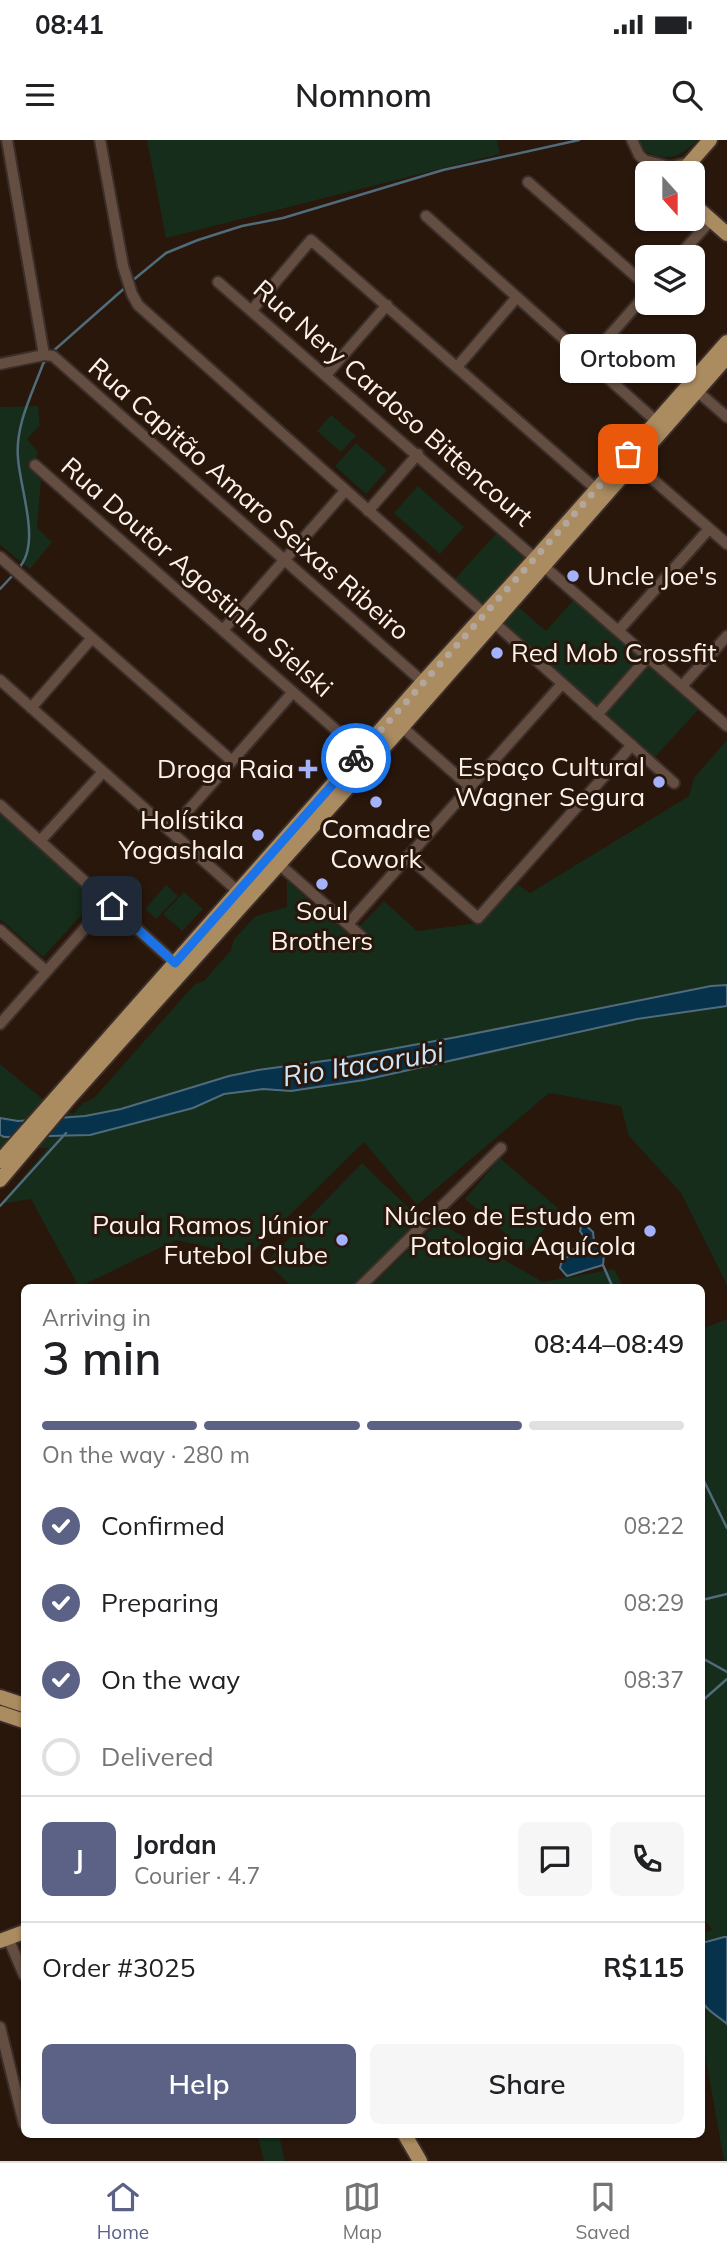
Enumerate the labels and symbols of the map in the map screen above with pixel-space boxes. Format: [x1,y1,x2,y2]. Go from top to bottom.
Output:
north arrow [635,161,705,231]
street label: Rua Nery Cardoso Bittencourt [247,272,540,533]
callout: Ortobom [560,335,696,384]
street label: Rua Capitão Amaro Seixas Ribeiro [82,350,417,647]
pin [598,424,658,484]
street label: Rua Doutor Agostinho Sielski [55,450,340,704]
place label: Uncle Joe's [587,559,717,592]
marker: Uncle Joe's [565,568,581,584]
place label: Red Mob Crossfit [511,636,716,669]
marker: Red Mob Crossfit [489,645,505,661]
courier [321,723,391,793]
place label: Espaço Cultural Wagner Segura [455,750,645,813]
place label: Droga Raia [157,752,294,785]
marker: Droga Raia [300,761,316,777]
marker: Espaço Cultural Wagner Segura [651,774,667,790]
marker: Comadre Cowork [368,794,384,810]
place label: Holístika Yogashala [118,803,244,866]
place label: Comadre Cowork [321,812,431,875]
marker: Holístika Yogashala [250,827,266,843]
pin [82,876,142,936]
marker: Soul Brothers [314,876,330,892]
place label: Soul Brothers [271,894,373,957]
water label: Rio Itacorubi [280,1033,446,1094]
place label: Núcleo de Estudo em Patologia Aquícola [384,1199,636,1262]
place label: Paula Ramos Júnior Futebol Clube [92,1208,329,1271]
marker: Núcleo de Estudo em Patologia Aquícola [642,1223,658,1239]
marker: Paula Ramos Júnior Futebol Clube [334,1232,350,1248]

